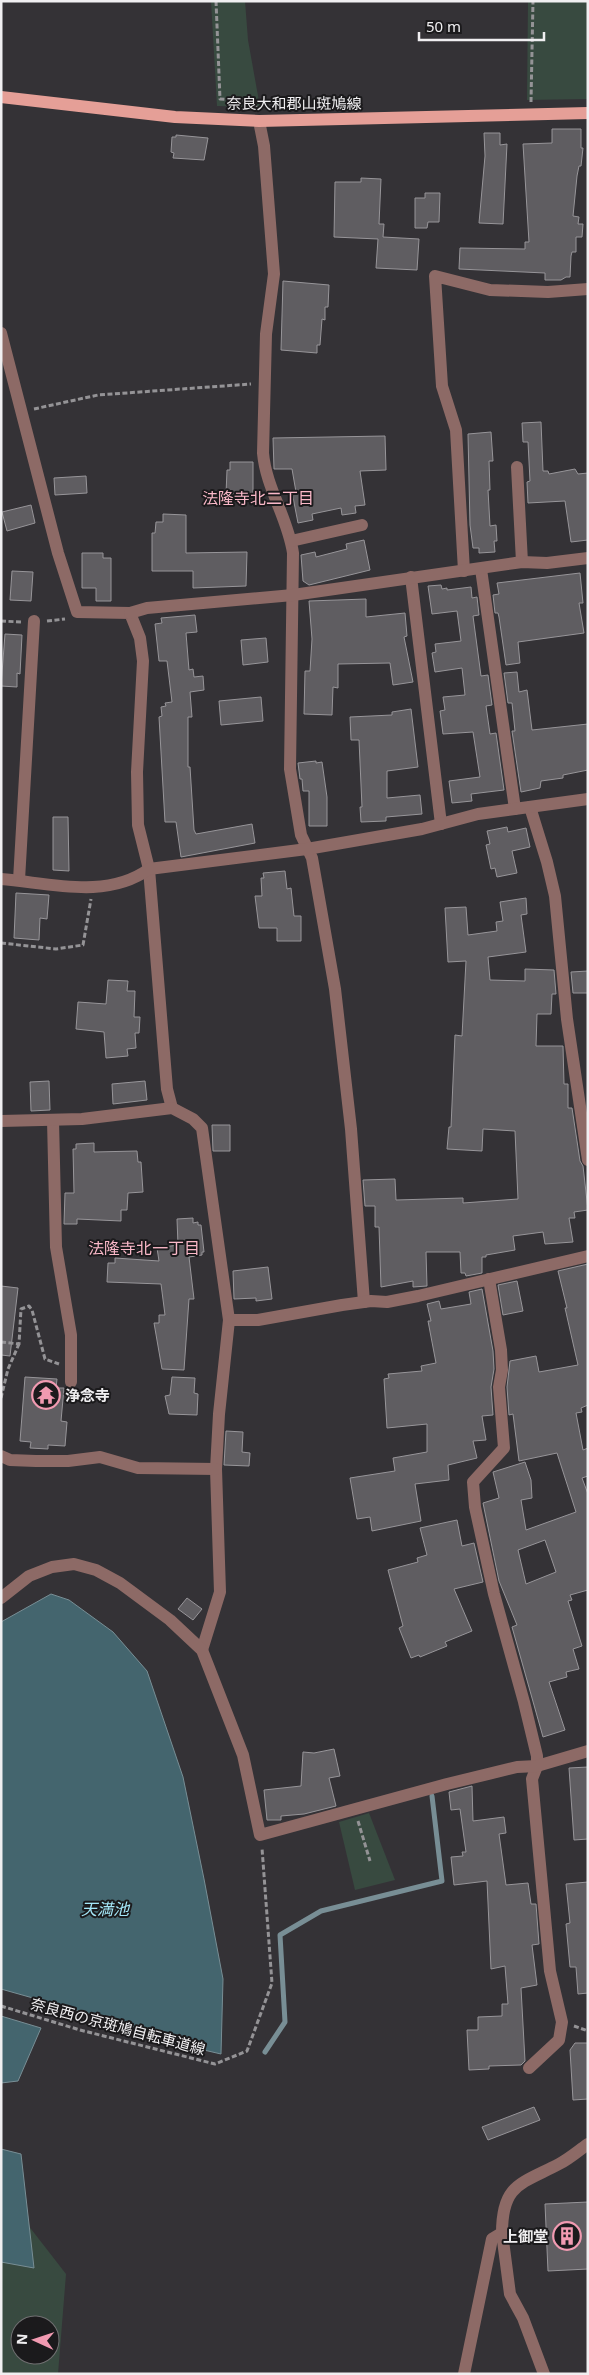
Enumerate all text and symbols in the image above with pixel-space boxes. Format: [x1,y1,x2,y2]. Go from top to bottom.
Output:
scale bar [419,10,544,42]
text: 50 m [426,16,461,36]
street label: 奈良大和郡山斑鳩線 [226,93,362,113]
district label: 法隆寺北二丁目 [202,487,314,509]
district label: 法隆寺北一丁目 [88,1237,200,1259]
temple icon: 浄念寺 [31,1380,61,1410]
place label: 浄念寺 [65,1385,110,1405]
water label: 天満池 [81,1898,131,1920]
street label: 奈良西の京斑鳩自転車道線 [28,1993,208,2059]
building icon: 上御堂 [552,2221,582,2251]
place label: 上御堂 [503,2226,548,2246]
north arrow [10,2315,60,2365]
text: N [12,2333,31,2345]

